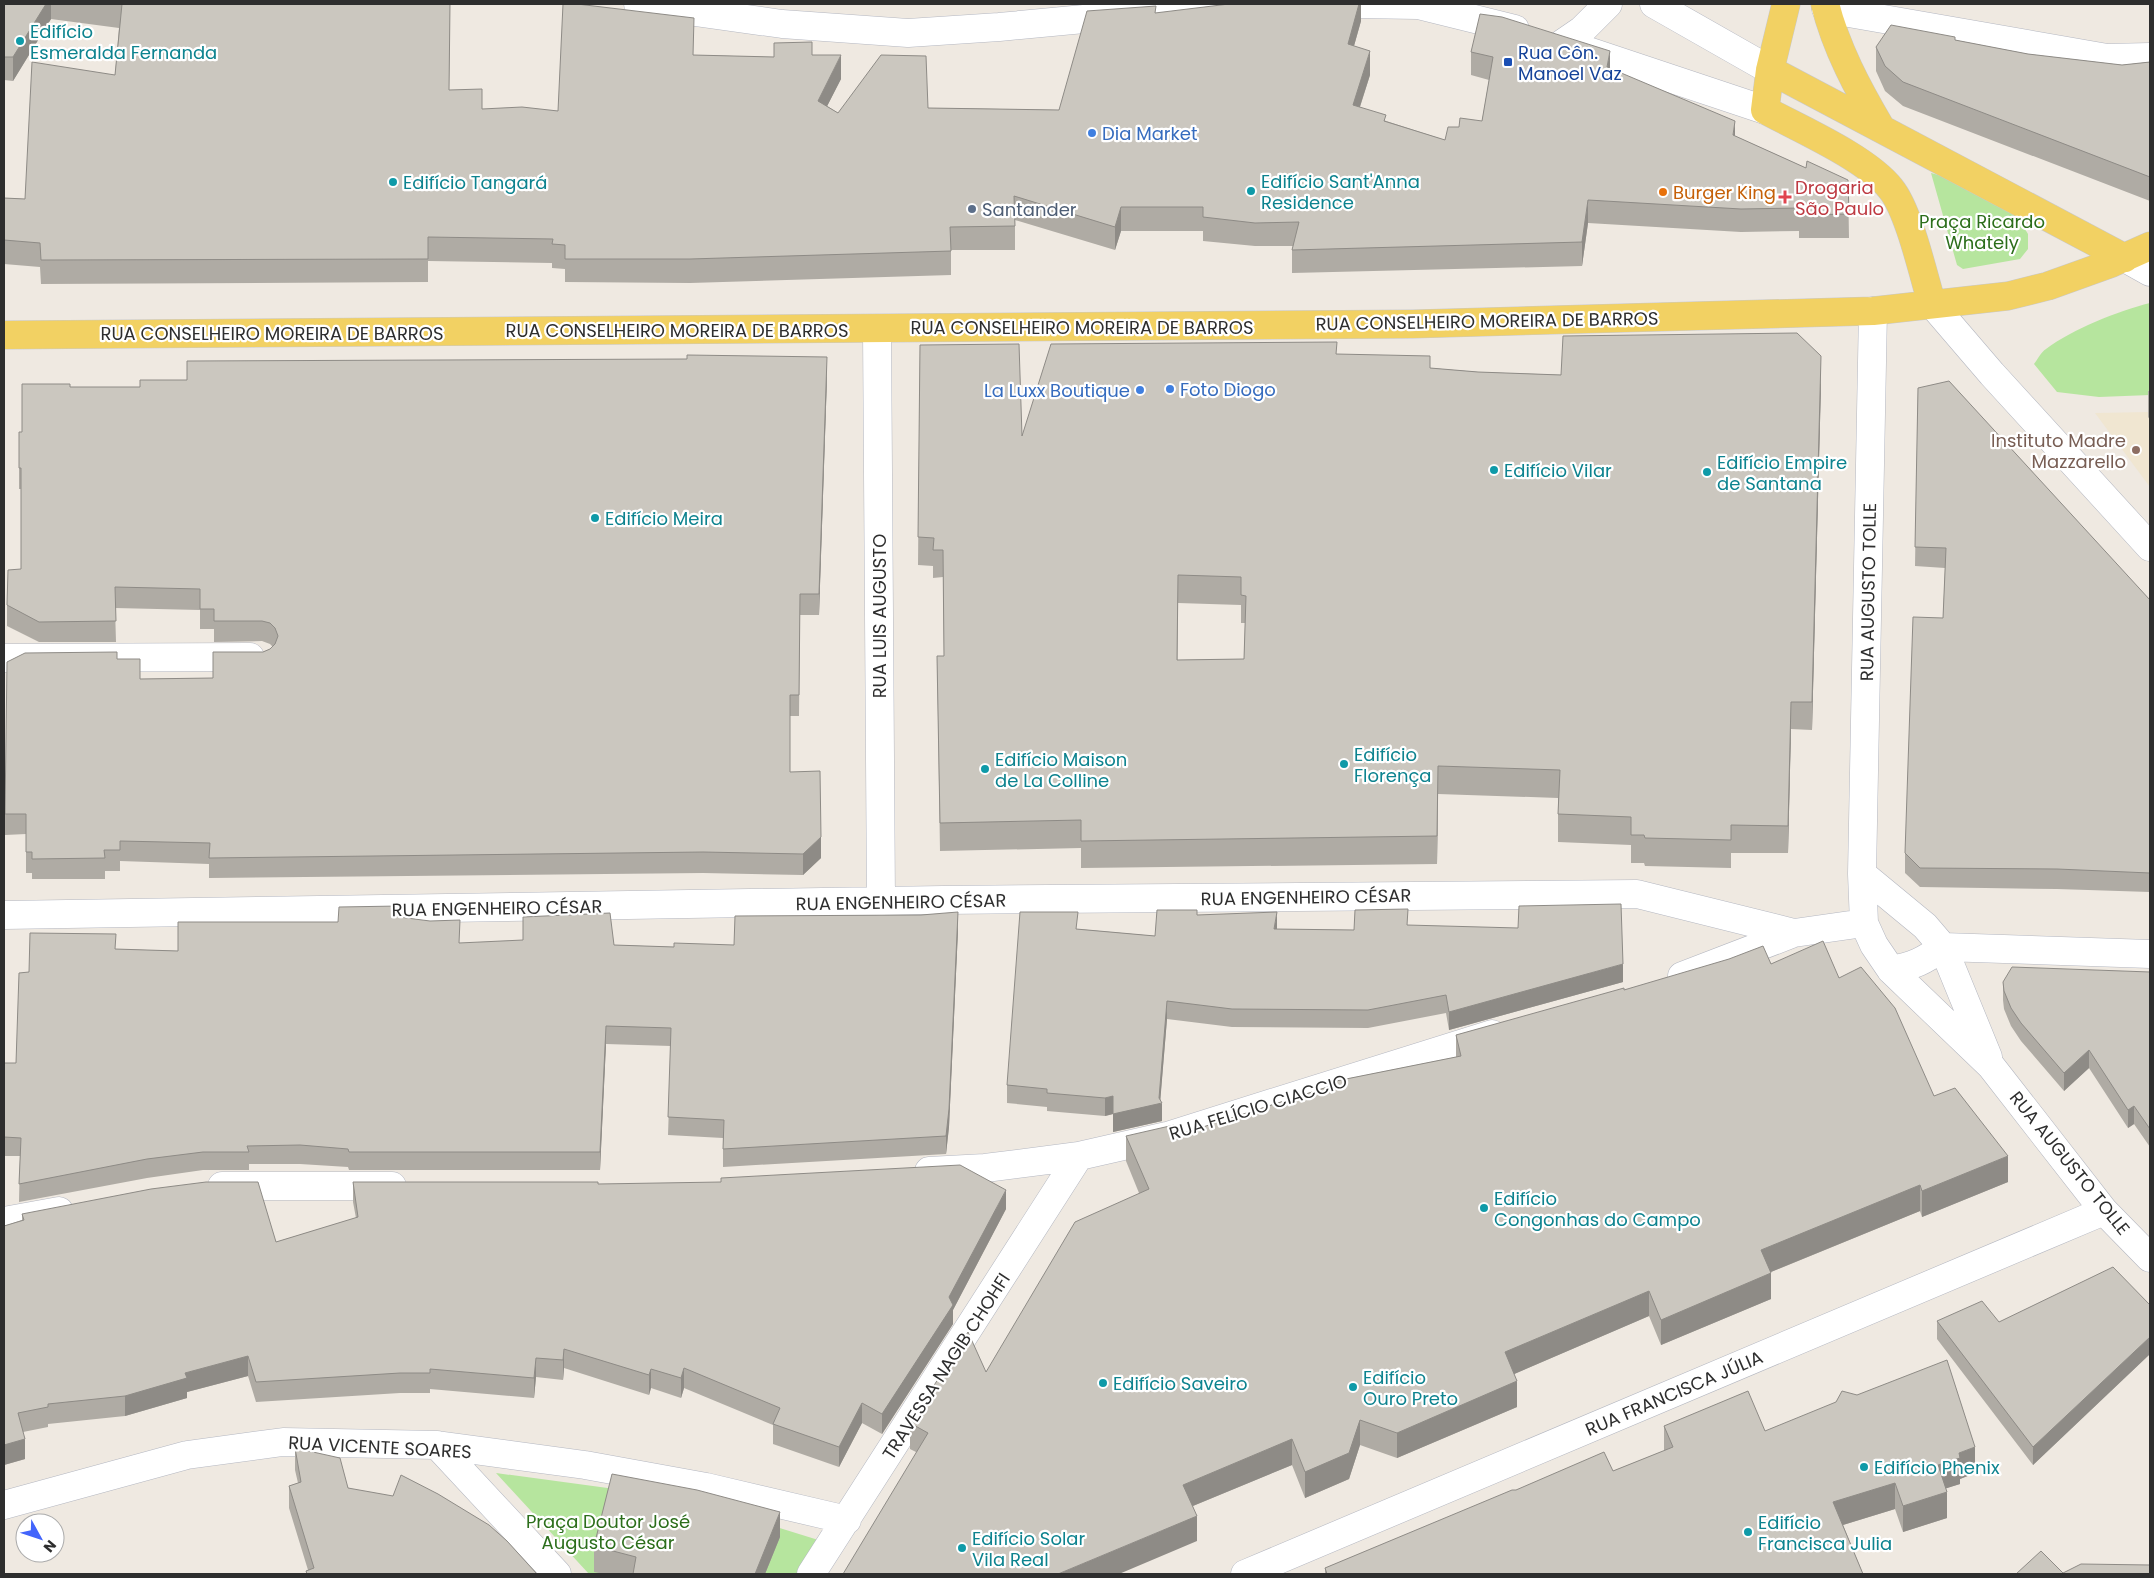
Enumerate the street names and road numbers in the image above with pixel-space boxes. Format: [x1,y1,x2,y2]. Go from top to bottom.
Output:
street label: RUA CONSELHEIRO MOREIRA DE BARROS [1315,306,1659,336]
street label: RUA CONSELHEIRO MOREIRA DE BARROS [911,315,1254,340]
street label: RUA CONSELHEIRO MOREIRA DE BARROS [506,318,849,343]
street label: RUA CONSELHEIRO MOREIRA DE BARROS [101,321,444,346]
street label: RUA AUGUSTO TOLLE [1854,503,1882,681]
street label: RUA LUIS AUGUSTO [867,534,892,698]
street label: RUA ENGENHEIRO CÉSAR [1200,883,1412,911]
street label: RUA ENGENHEIRO CÉSAR [795,888,1007,916]
street label: RUA ENGENHEIRO CÉSAR [391,894,603,922]
street label: RUA FELÍCIO CIACCIO [1166,1068,1350,1146]
street label: RUA AUGUSTO TOLLE [2004,1086,2136,1240]
street label: TRAVESSA NAGIB CHOHFI [876,1268,1016,1464]
street label: RUA FRANCISCA JÚLIA [1581,1344,1767,1442]
street label: RUA VICENTE SOARES [288,1430,472,1464]

